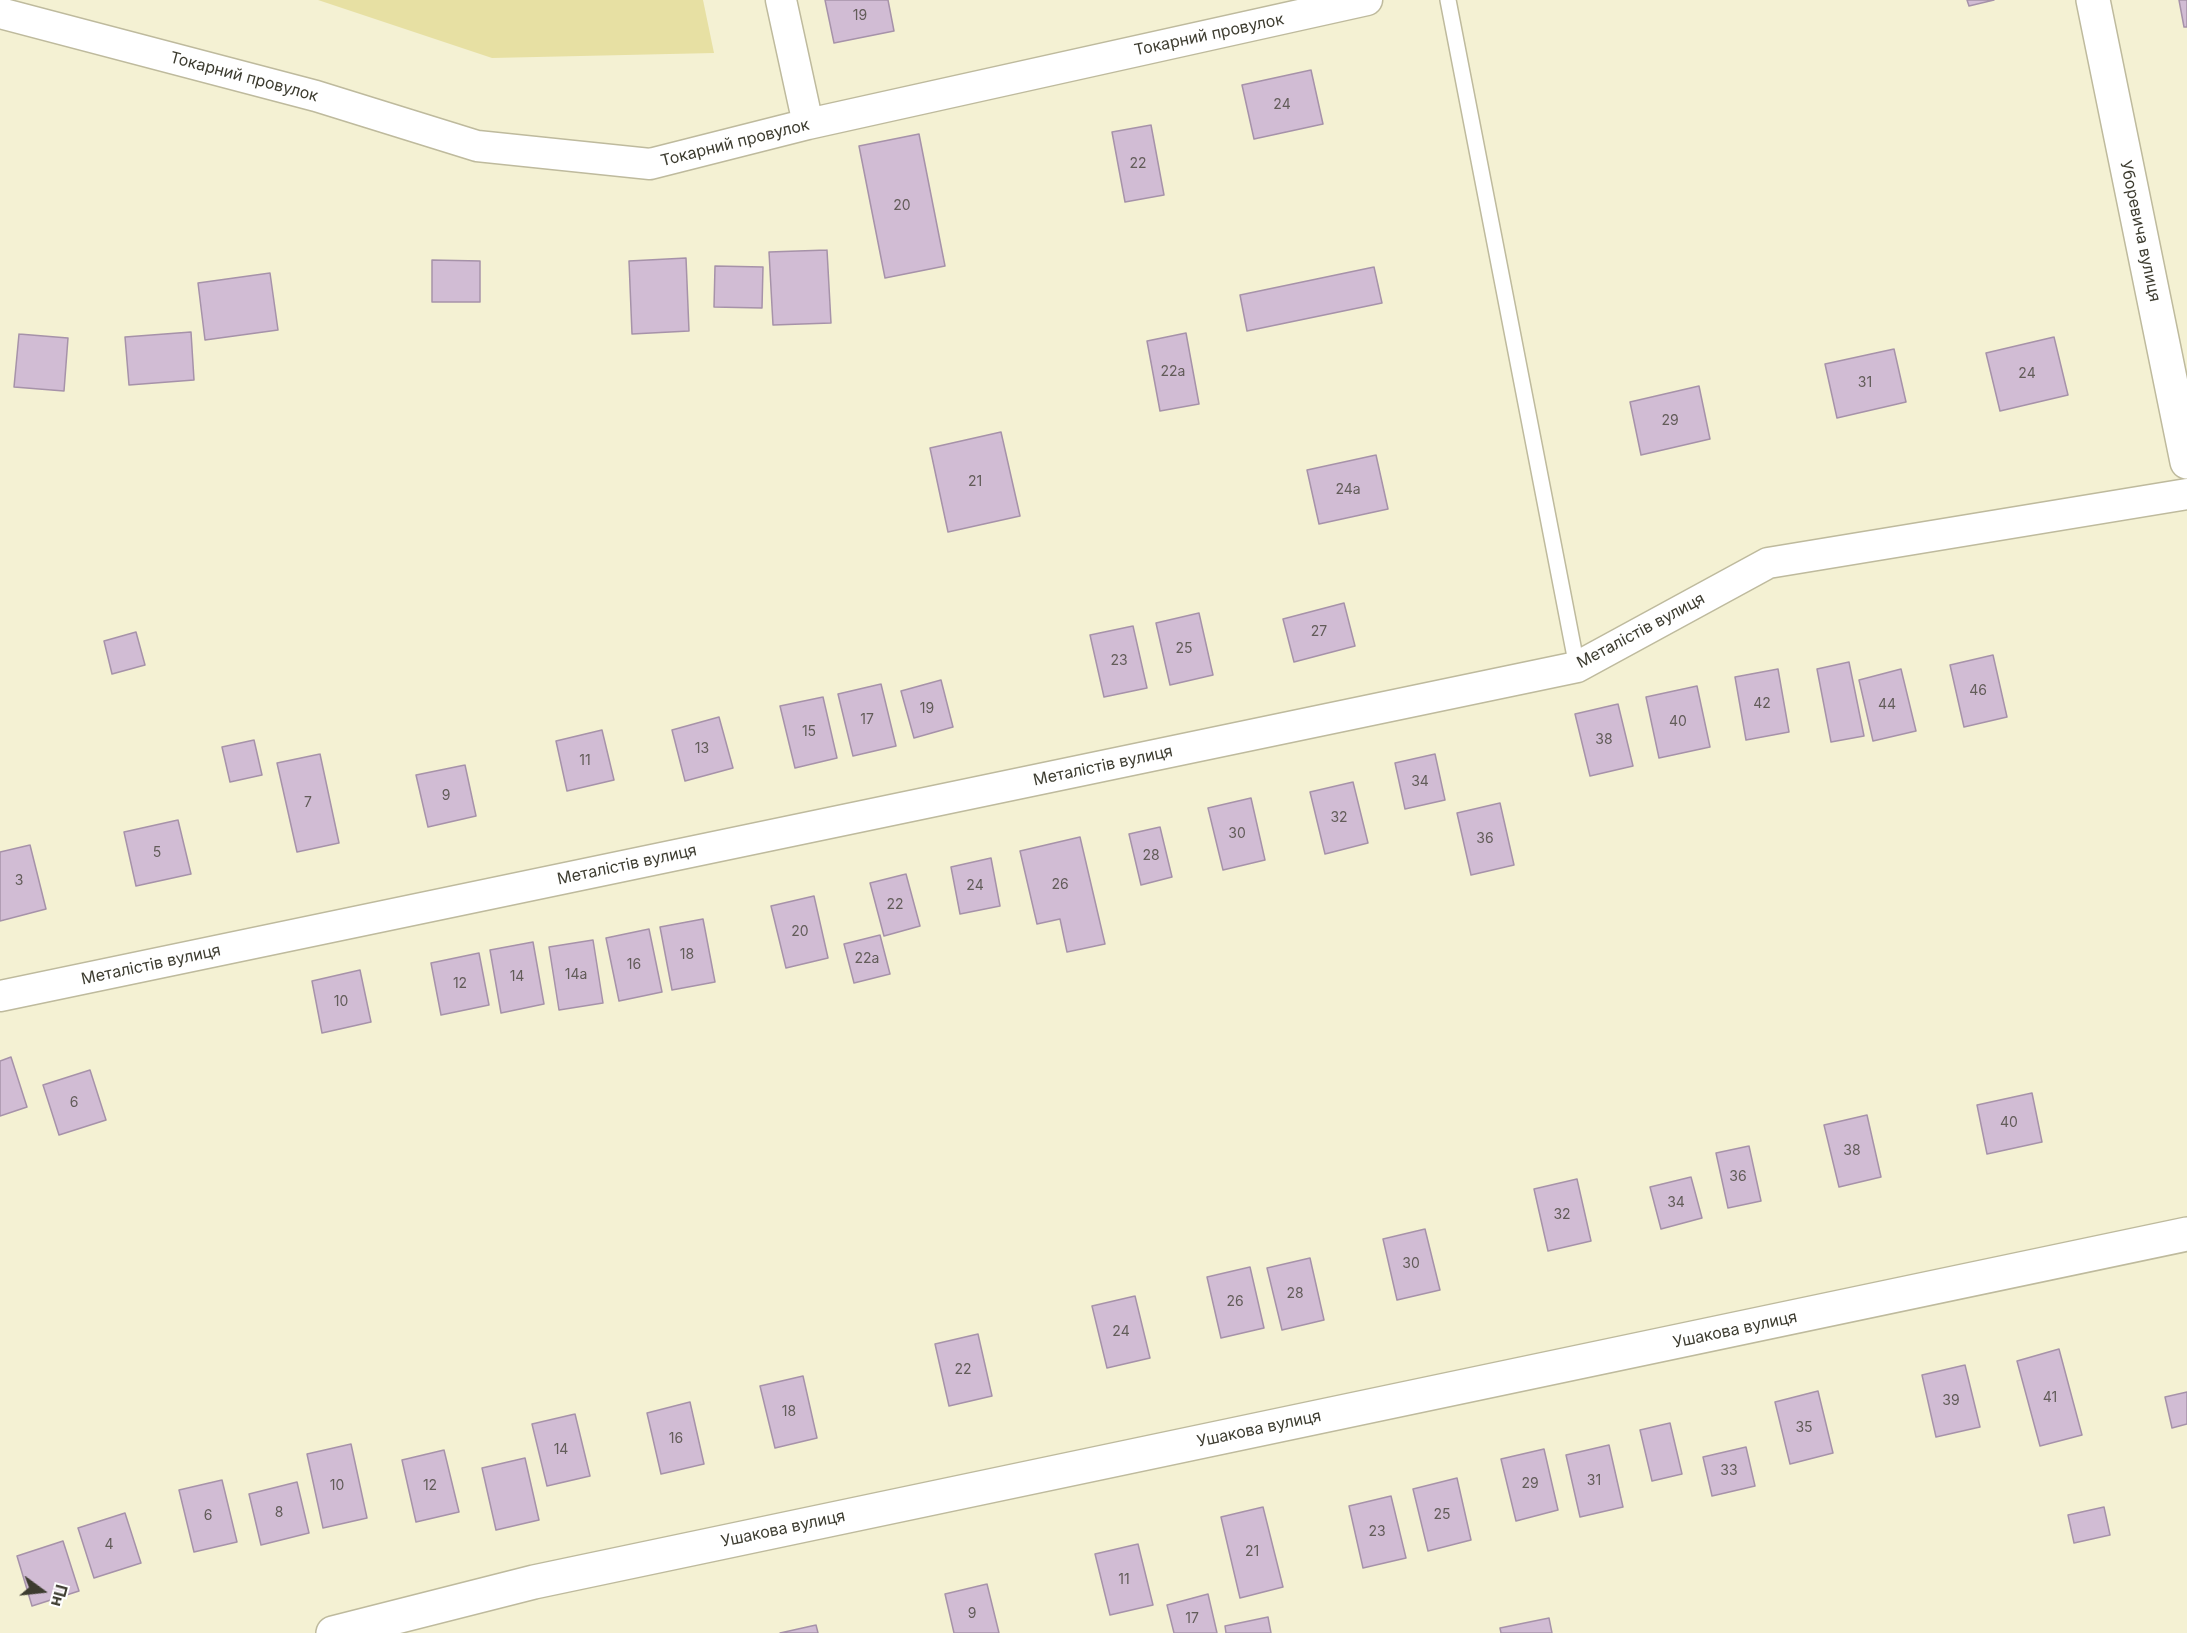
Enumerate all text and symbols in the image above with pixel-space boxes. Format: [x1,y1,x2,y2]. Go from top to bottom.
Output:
house number: 19 [853,8,867,24]
street label: Токарний провулок [1132,10,1286,60]
street label: Токарний провулок [168,48,320,106]
house number: 24 [1273,97,1291,113]
street label: Токарний провулок [659,115,811,171]
house number: 22 [1129,156,1147,172]
street label: Уборевича вулиця [2116,159,2164,303]
house number: 20 [893,198,911,214]
house number: 22а [1161,364,1185,380]
house number: 24 [2018,366,2036,382]
house number: 31 [1858,375,1872,391]
house number: 29 [1661,413,1679,429]
house number: 21 [968,474,982,490]
house number: 24а [1335,482,1361,498]
street label: Металістів вулиця [1574,589,1708,673]
house number: 27 [1311,624,1327,640]
house number: 25 [1175,641,1193,657]
house number: 23 [1110,653,1128,669]
house number: 46 [1969,683,1987,699]
house number: 42 [1753,696,1771,712]
house number: 44 [1878,697,1896,713]
house number: 19 [920,701,934,717]
house number: 17 [860,712,874,728]
house number: 40 [1669,714,1687,730]
house number: 15 [802,724,816,740]
house number: 38 [1595,732,1613,748]
house number: 13 [695,741,709,757]
street label: Металістів вулиця [1032,742,1174,790]
house number: 11 [579,753,591,769]
house number: 34 [1411,774,1429,790]
house number: 9 [442,788,450,804]
house number: 7 [304,795,312,811]
house number: 32 [1330,810,1348,826]
house number: 30 [1228,826,1246,842]
house number: 36 [1476,831,1494,847]
street label: Металістів вулиця [556,841,698,889]
house number: 5 [153,845,161,861]
house number: 28 [1142,848,1160,864]
house number: 3 [15,873,23,889]
house number: 26 [1051,877,1069,893]
house number: 24 [966,878,984,894]
house number: 22 [886,897,904,913]
house number: 20 [791,924,809,940]
street label: Металістів вулиця [80,941,222,989]
house number: 18 [680,947,694,963]
house number: 22а [855,951,879,967]
house number: 16 [627,957,641,973]
house number: 14а [565,967,587,983]
house number: 14 [510,969,524,985]
house number: 12 [453,976,467,992]
house number: 10 [334,994,348,1010]
house number: 6 [70,1095,78,1111]
house number: 40 [2000,1115,2018,1131]
house number: 38 [1843,1143,1861,1159]
house number: 36 [1729,1169,1747,1185]
house number: 34 [1667,1195,1685,1211]
house number: 32 [1553,1207,1571,1223]
house number: 30 [1402,1256,1420,1272]
house number: 28 [1286,1286,1304,1302]
house number: 26 [1226,1294,1244,1310]
street label: Ушакова вулиця [1671,1307,1799,1353]
house number: 24 [1112,1324,1130,1340]
house number: 22 [954,1362,972,1378]
house number: 41 [2043,1390,2057,1406]
house number: 39 [1942,1393,1960,1409]
house number: 18 [782,1404,796,1420]
street label: Ушакова вулиця [1195,1406,1323,1452]
house number: 35 [1795,1420,1813,1436]
house number: 16 [669,1431,683,1447]
house number: 14 [554,1442,568,1458]
house number: 33 [1720,1463,1738,1479]
house number: 31 [1587,1473,1601,1489]
house number: 29 [1521,1476,1539,1492]
house number: 10 [330,1478,344,1494]
house number: 12 [423,1478,437,1494]
house number: 8 [275,1505,283,1521]
street label: Ушакова вулиця [719,1506,847,1552]
house number: 25 [1433,1507,1451,1523]
house number: 6 [204,1508,212,1524]
house number: 23 [1368,1524,1386,1540]
house number: 4 [104,1537,114,1553]
house number: 21 [1245,1544,1259,1560]
north arrow [12,1561,72,1621]
house number: 11 [1118,1572,1130,1588]
text: Пн [47,1582,72,1609]
house number: 9 [968,1606,976,1622]
house number: 17 [1185,1611,1199,1627]

